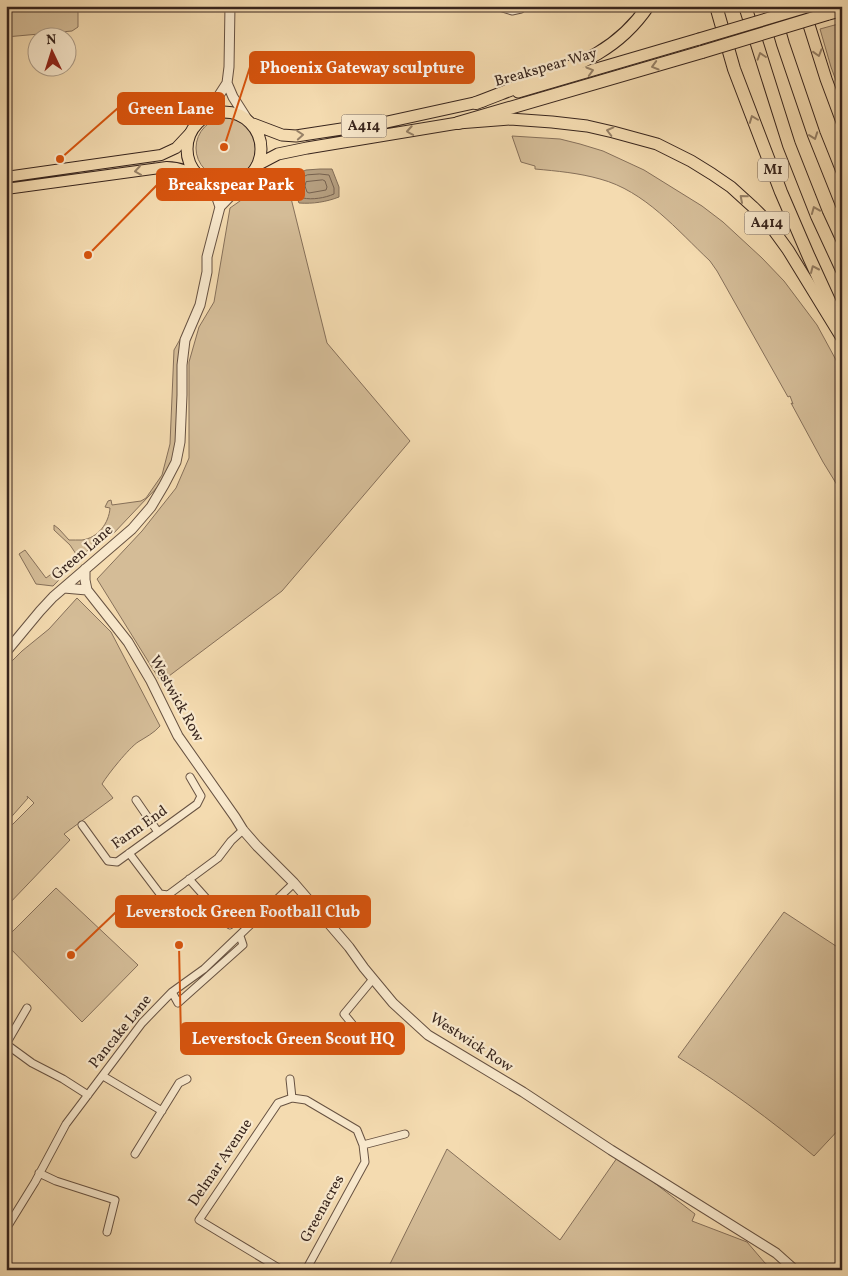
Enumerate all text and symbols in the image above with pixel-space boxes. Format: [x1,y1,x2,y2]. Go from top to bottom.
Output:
north arrow [28,28,78,78]
text: N [45,31,57,50]
street label: Breakspear Way [492,43,600,93]
one-way arrow [813,48,823,56]
callout: Phoenix Gateway sculpture [250,52,474,83]
one-way arrow [757,53,767,61]
text: Phoenix Gateway sculpture [260,58,464,80]
one-way arrow [651,60,659,70]
one-way arrow [586,67,594,77]
callout: Green Lane [118,93,224,124]
text: Green Lane [128,99,214,121]
road number: A414 [342,114,386,138]
one-way arrow [749,115,759,123]
one-way arrow [405,126,414,136]
one-way arrow [605,126,614,137]
one-way arrow [296,129,304,140]
one-way arrow [808,131,818,140]
road number: M1 [758,158,788,182]
one-way arrow [134,166,143,176]
callout: Breakspear Park [157,169,304,200]
text: Breakspear Park [168,175,294,197]
one-way arrow [740,195,749,204]
one-way arrow [810,206,821,215]
road number: A414 [744,212,790,234]
one-way arrow [810,265,821,274]
street label: Green Lane [48,520,118,586]
street label: Westwick Row [144,652,209,746]
street label: Farm End [108,801,172,855]
callout: Leverstock Green Football Club [116,896,370,927]
text: Leverstock Green Football Club [126,902,360,924]
street label: Pancake Lane [85,991,157,1073]
street label: Westwick Row [425,1008,517,1078]
callout: Leverstock Green Scout HQ [181,1023,404,1054]
text: Leverstock Green Scout HQ [192,1029,395,1051]
street label: Delmar Avenue [184,1115,258,1211]
street label: Greenacres [296,1171,350,1247]

